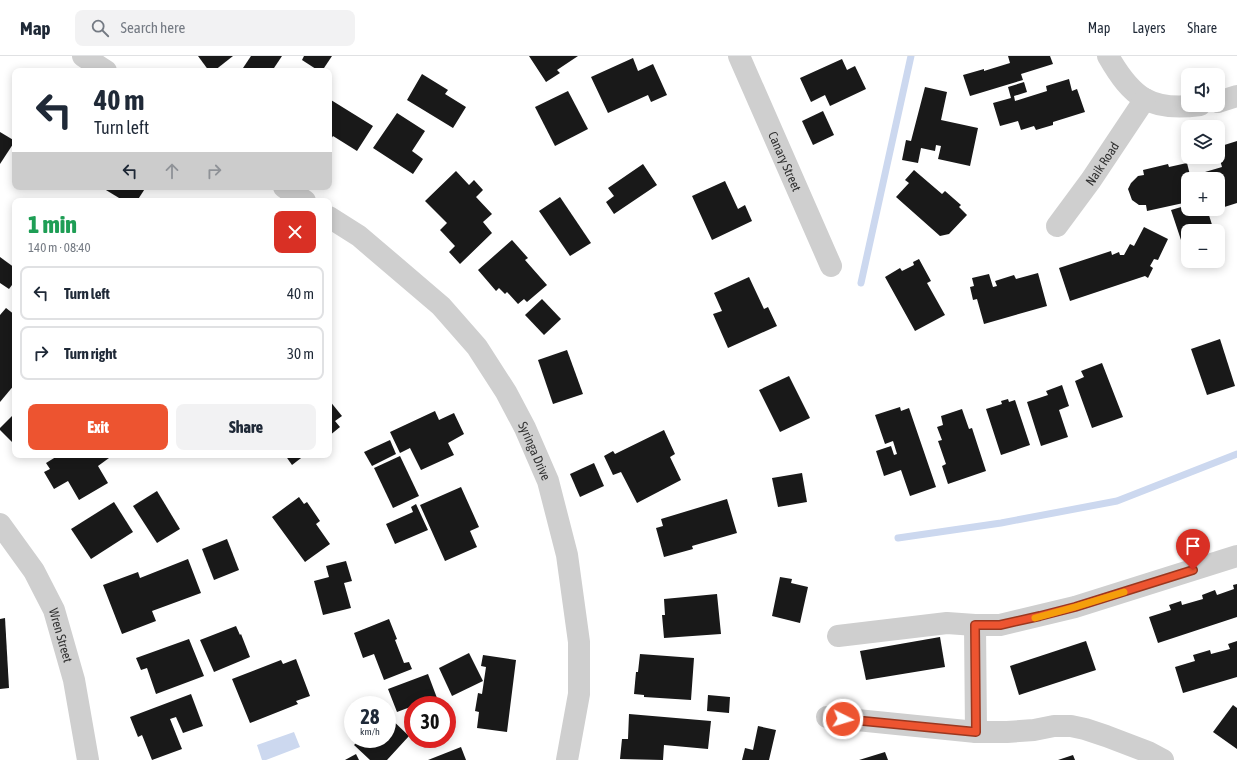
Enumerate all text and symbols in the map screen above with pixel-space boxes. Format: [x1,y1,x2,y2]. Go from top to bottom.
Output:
search box [75,10,355,46]
text: Map [20,17,51,39]
icon: search [89,17,111,39]
text: Search here [121,19,185,36]
text: Map [1088,20,1110,36]
text: Layers [1132,20,1165,36]
text: Share [1187,20,1217,36]
map controls [1181,68,1225,268]
button: sound [1181,68,1225,112]
icon: left [28,84,80,136]
text: 40 m [94,84,144,116]
text: Turn left [94,117,149,138]
button: layers [1181,120,1225,164]
street label: Canary Street [765,129,805,194]
street label: Naik Road [1082,139,1122,188]
icon: left [119,160,141,182]
icon: ahead [161,160,183,182]
icon: right [203,160,225,182]
button: + [1181,172,1225,216]
text: 1 min [28,211,77,238]
button: close [274,211,316,253]
button: − [1181,224,1225,268]
text: 140 m · 08:40 [28,240,91,255]
icon: left [30,282,52,304]
text: Turn left [64,285,110,302]
text: 40 m [287,285,314,302]
icon: right [30,342,52,364]
text: Turn right [64,345,117,362]
text: 30 m [287,345,314,362]
button: Exit [28,404,168,450]
button: Share [176,404,316,450]
street label: Syringa Drive [515,419,554,482]
pin [1176,529,1210,570]
icon: arrive [1182,535,1204,557]
street label: Wren Street [46,606,76,664]
speed limit sign: 30 [404,696,456,748]
position arrow [822,698,864,740]
text: 28 [361,705,379,728]
text: km/h [360,726,380,737]

